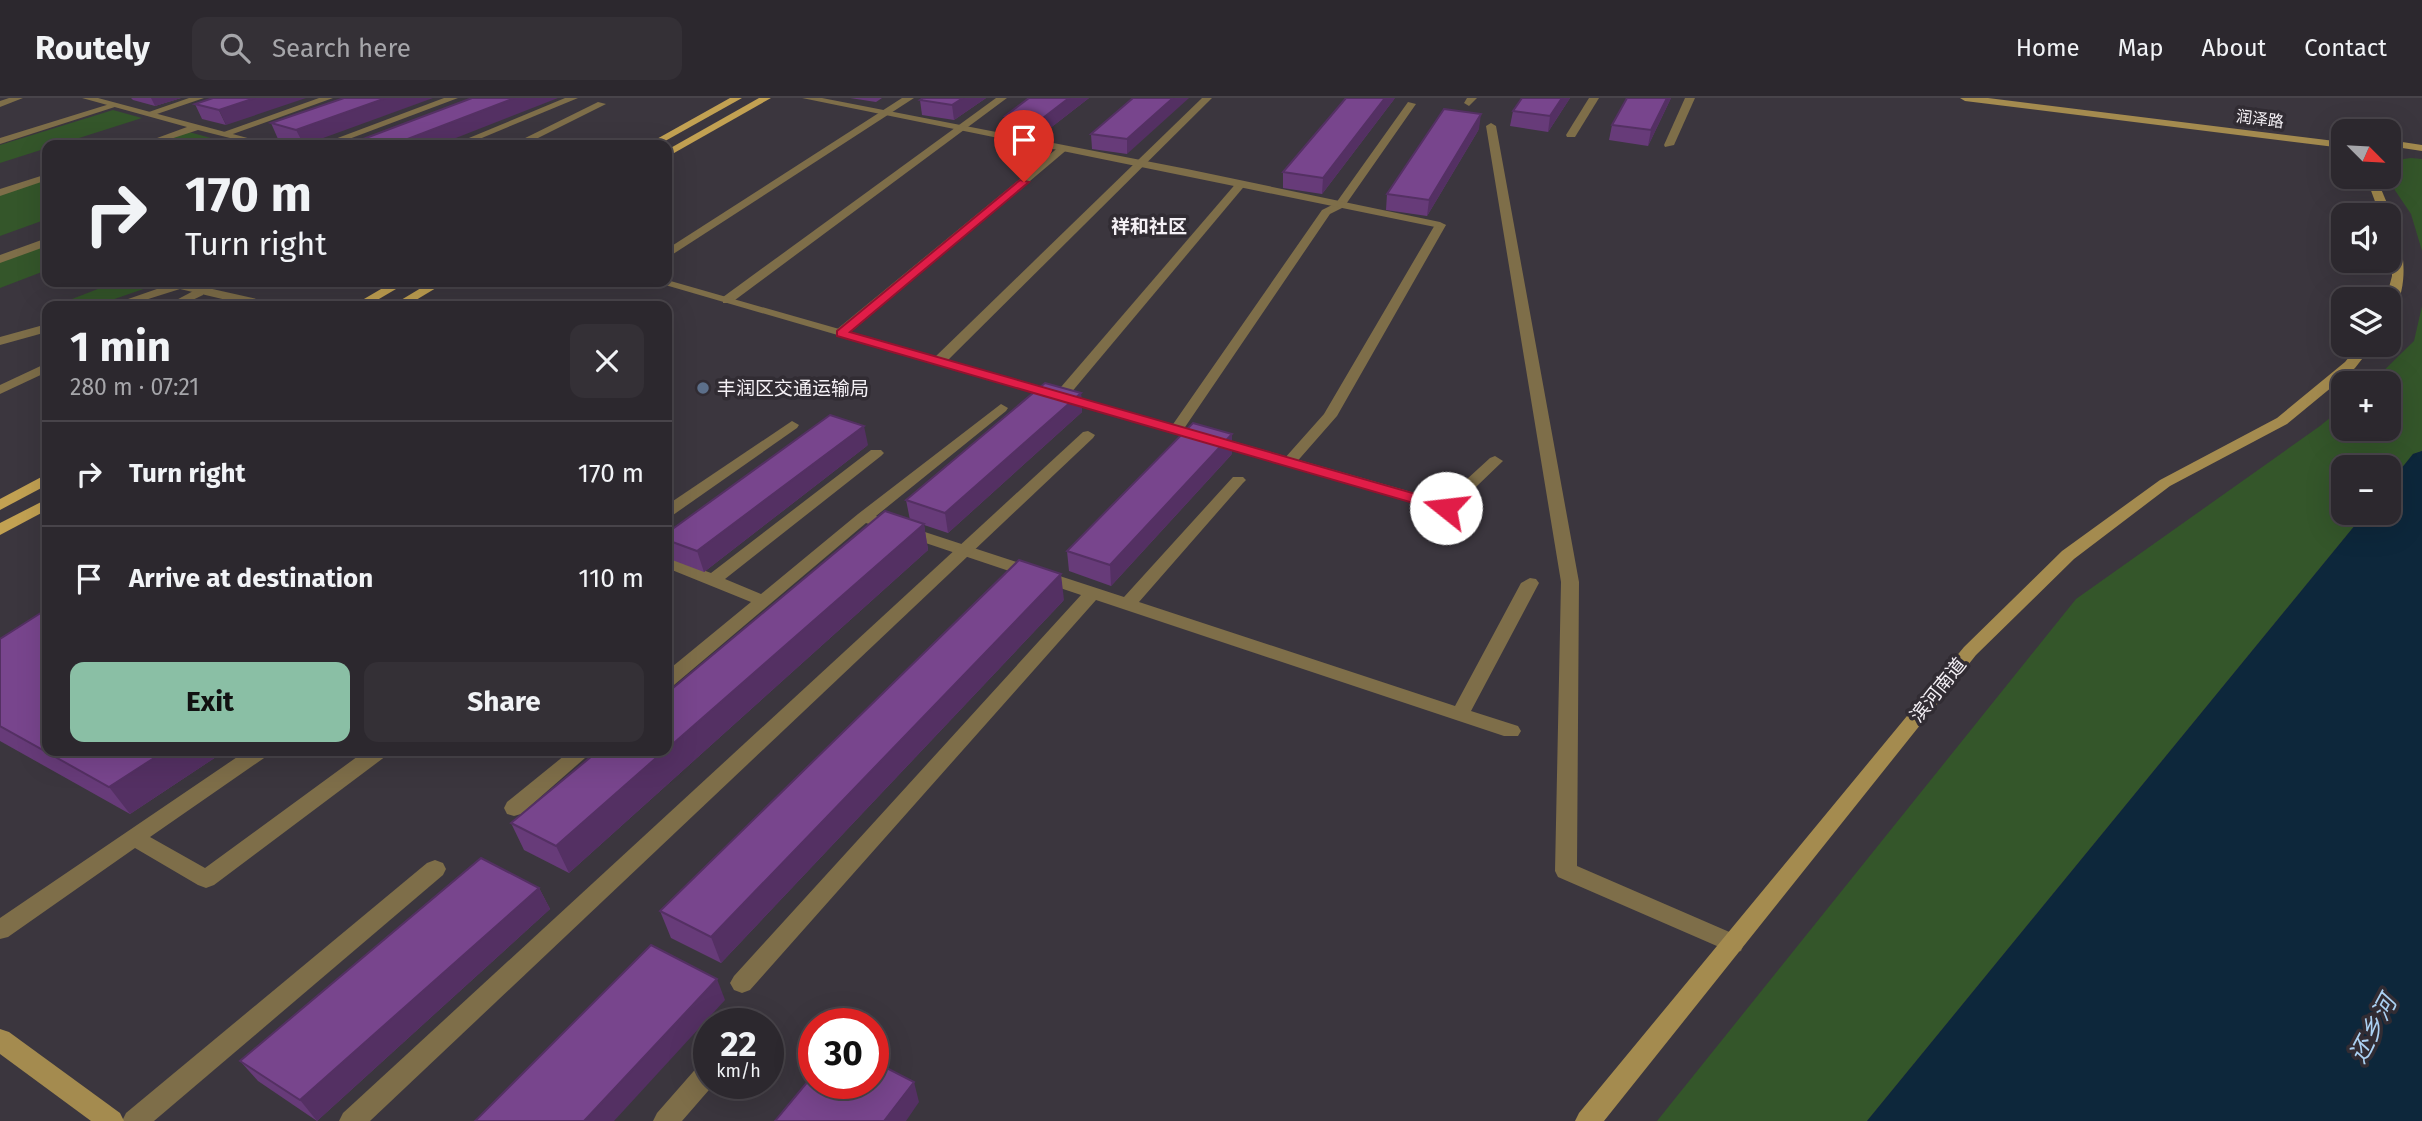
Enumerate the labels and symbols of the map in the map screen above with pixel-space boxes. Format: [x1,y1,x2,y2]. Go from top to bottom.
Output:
street label: 润泽路 [2235,107,2285,131]
pin [994,110,1054,182]
north arrow [2331,119,2401,189]
district label: 祥和社区 [1111,215,1187,238]
place label: 丰润区交通运输局 [717,377,869,400]
marker: 丰润区交通运输局 [695,380,711,396]
position arrow [1409,471,1483,545]
street label: 滨河南道 [1905,653,1971,727]
water label: 还乡河 [2344,987,2404,1067]
speed limit sign: 30 [798,1008,889,1099]

